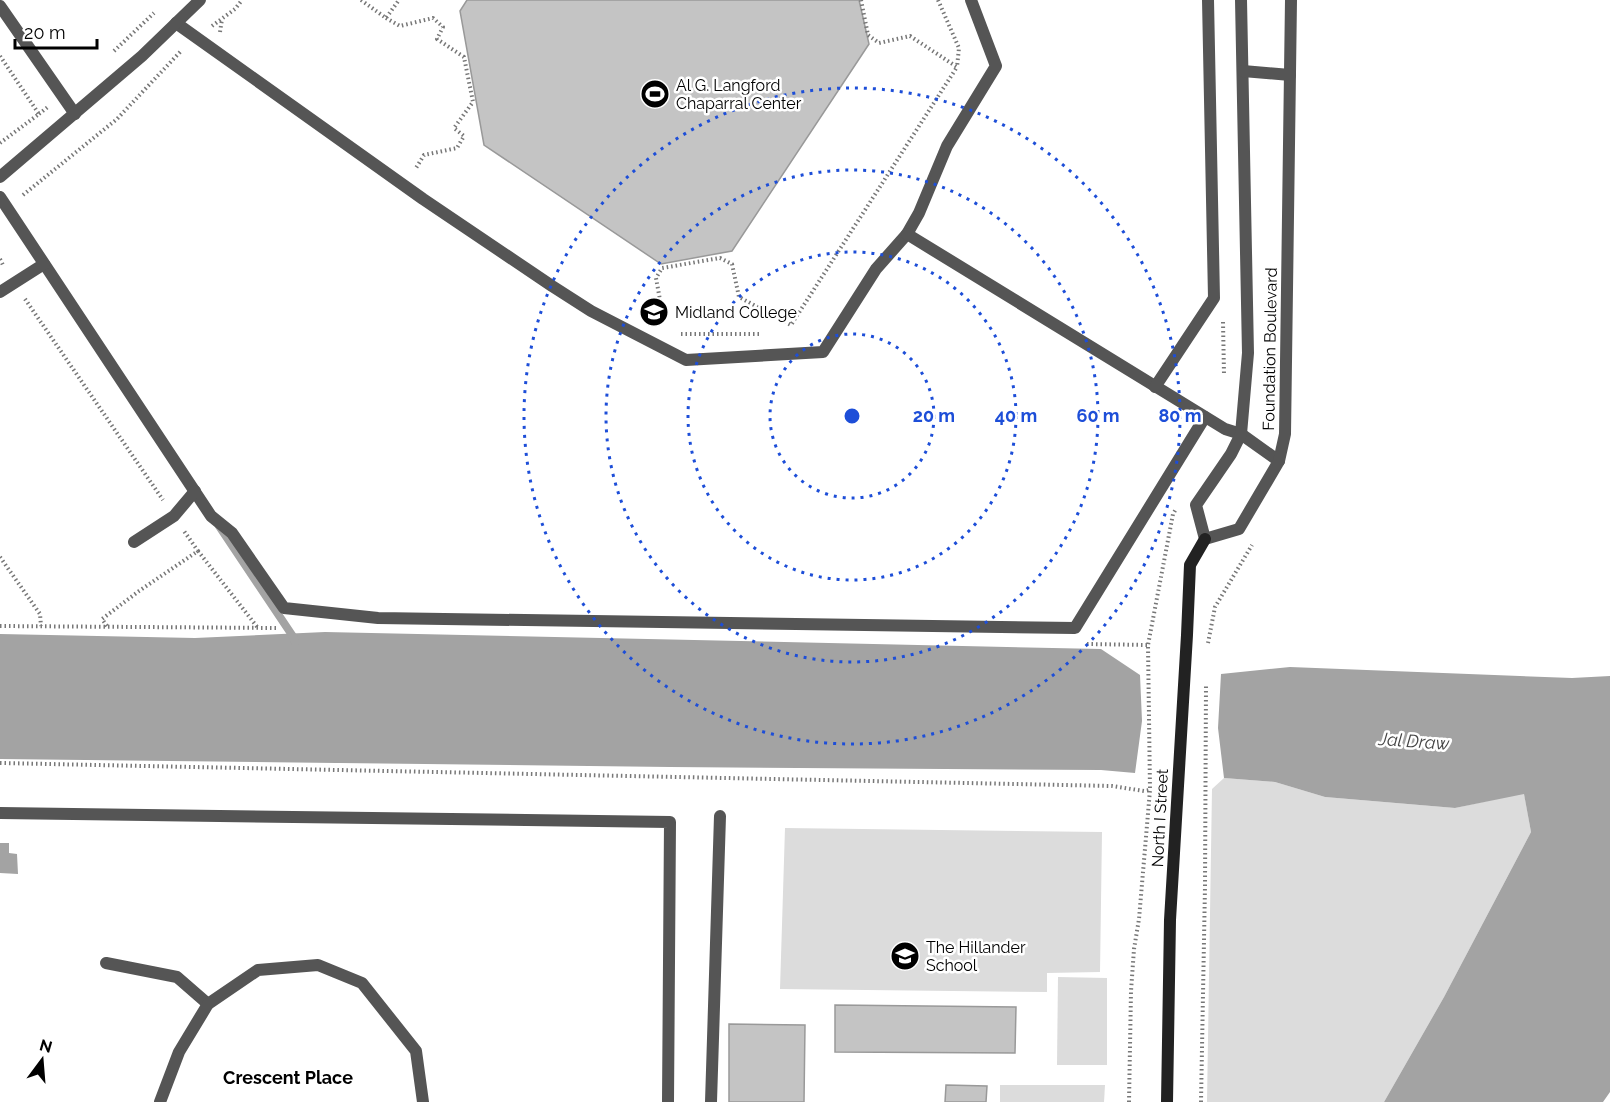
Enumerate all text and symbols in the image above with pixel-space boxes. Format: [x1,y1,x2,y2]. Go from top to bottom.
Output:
scale bar [15,12,98,50]
text: 20 m [24,22,66,43]
place label: Al G. Langford Chaparral Center [676,76,802,113]
sports icon: Al G. Langford Chaparral Center [639,78,671,110]
street label: Foundation Boulevard [1259,267,1281,431]
school or university icon: Midland College [638,296,670,328]
place label: Midland College [675,303,797,322]
text: 20 m [913,405,955,426]
text: 40 m [995,405,1037,426]
text: 60 m [1076,405,1120,426]
text: 80 m [1158,405,1202,426]
centre of rings [842,406,862,426]
water label: Jal Draw [1377,728,1450,754]
street label: North I Street [1148,768,1172,868]
place label: The Hillander School [926,938,1026,975]
school or university icon: The Hillander School [889,940,921,972]
north arrow [12,1030,72,1090]
text: N [38,1035,54,1057]
district label: Crescent Place [223,1067,353,1088]

